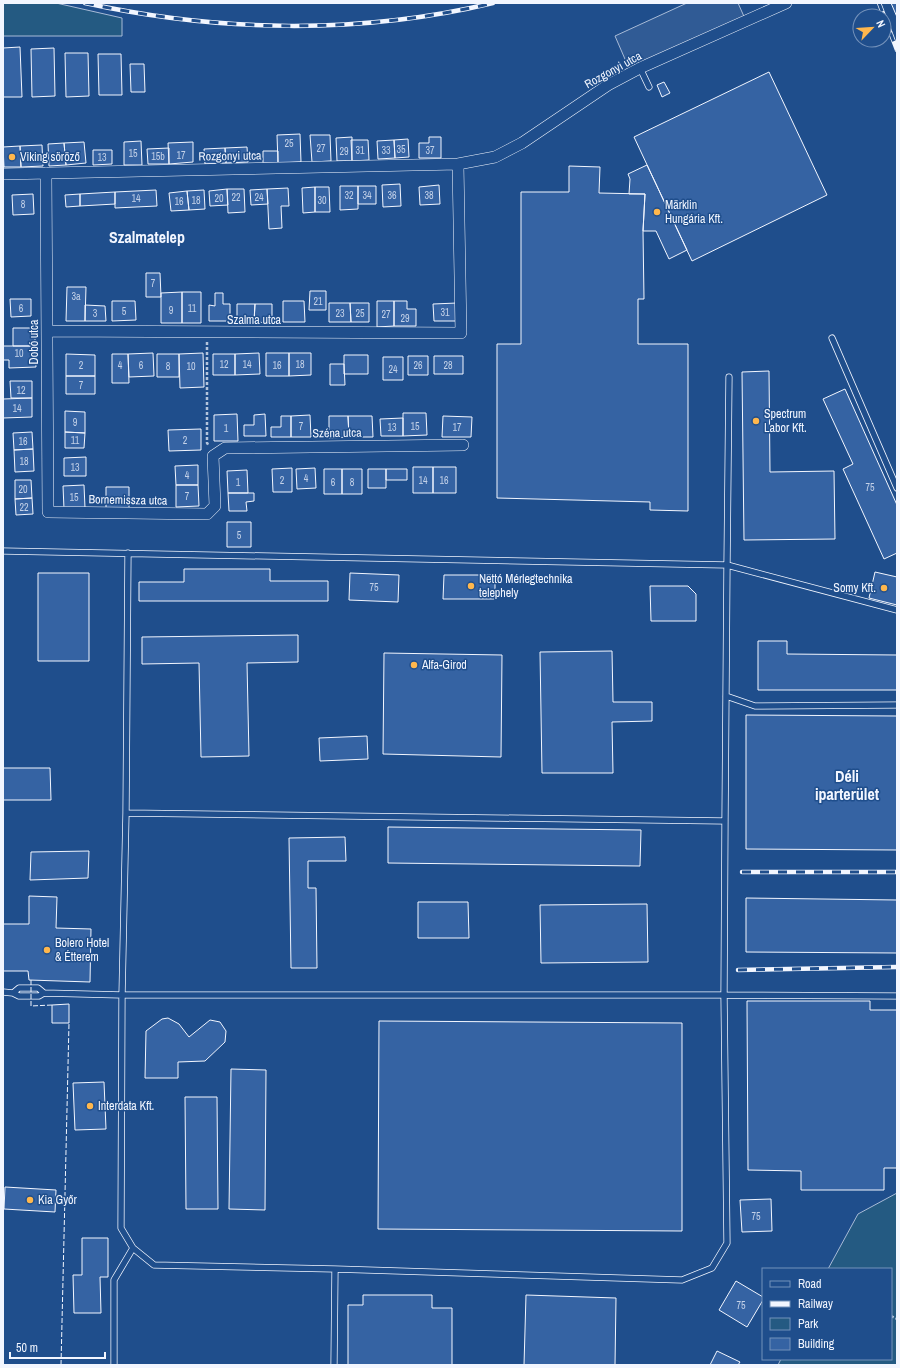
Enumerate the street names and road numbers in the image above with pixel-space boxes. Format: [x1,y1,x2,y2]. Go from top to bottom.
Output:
street label: Rozgonyi utca [582,47,645,92]
street label: Rozgonyi utca [198,147,262,165]
street label: Szalma utca [227,312,282,328]
street label: Dobó utca [26,319,42,364]
street label: Széna utca [312,425,362,441]
street label: Bornemissza utca [88,491,168,509]

